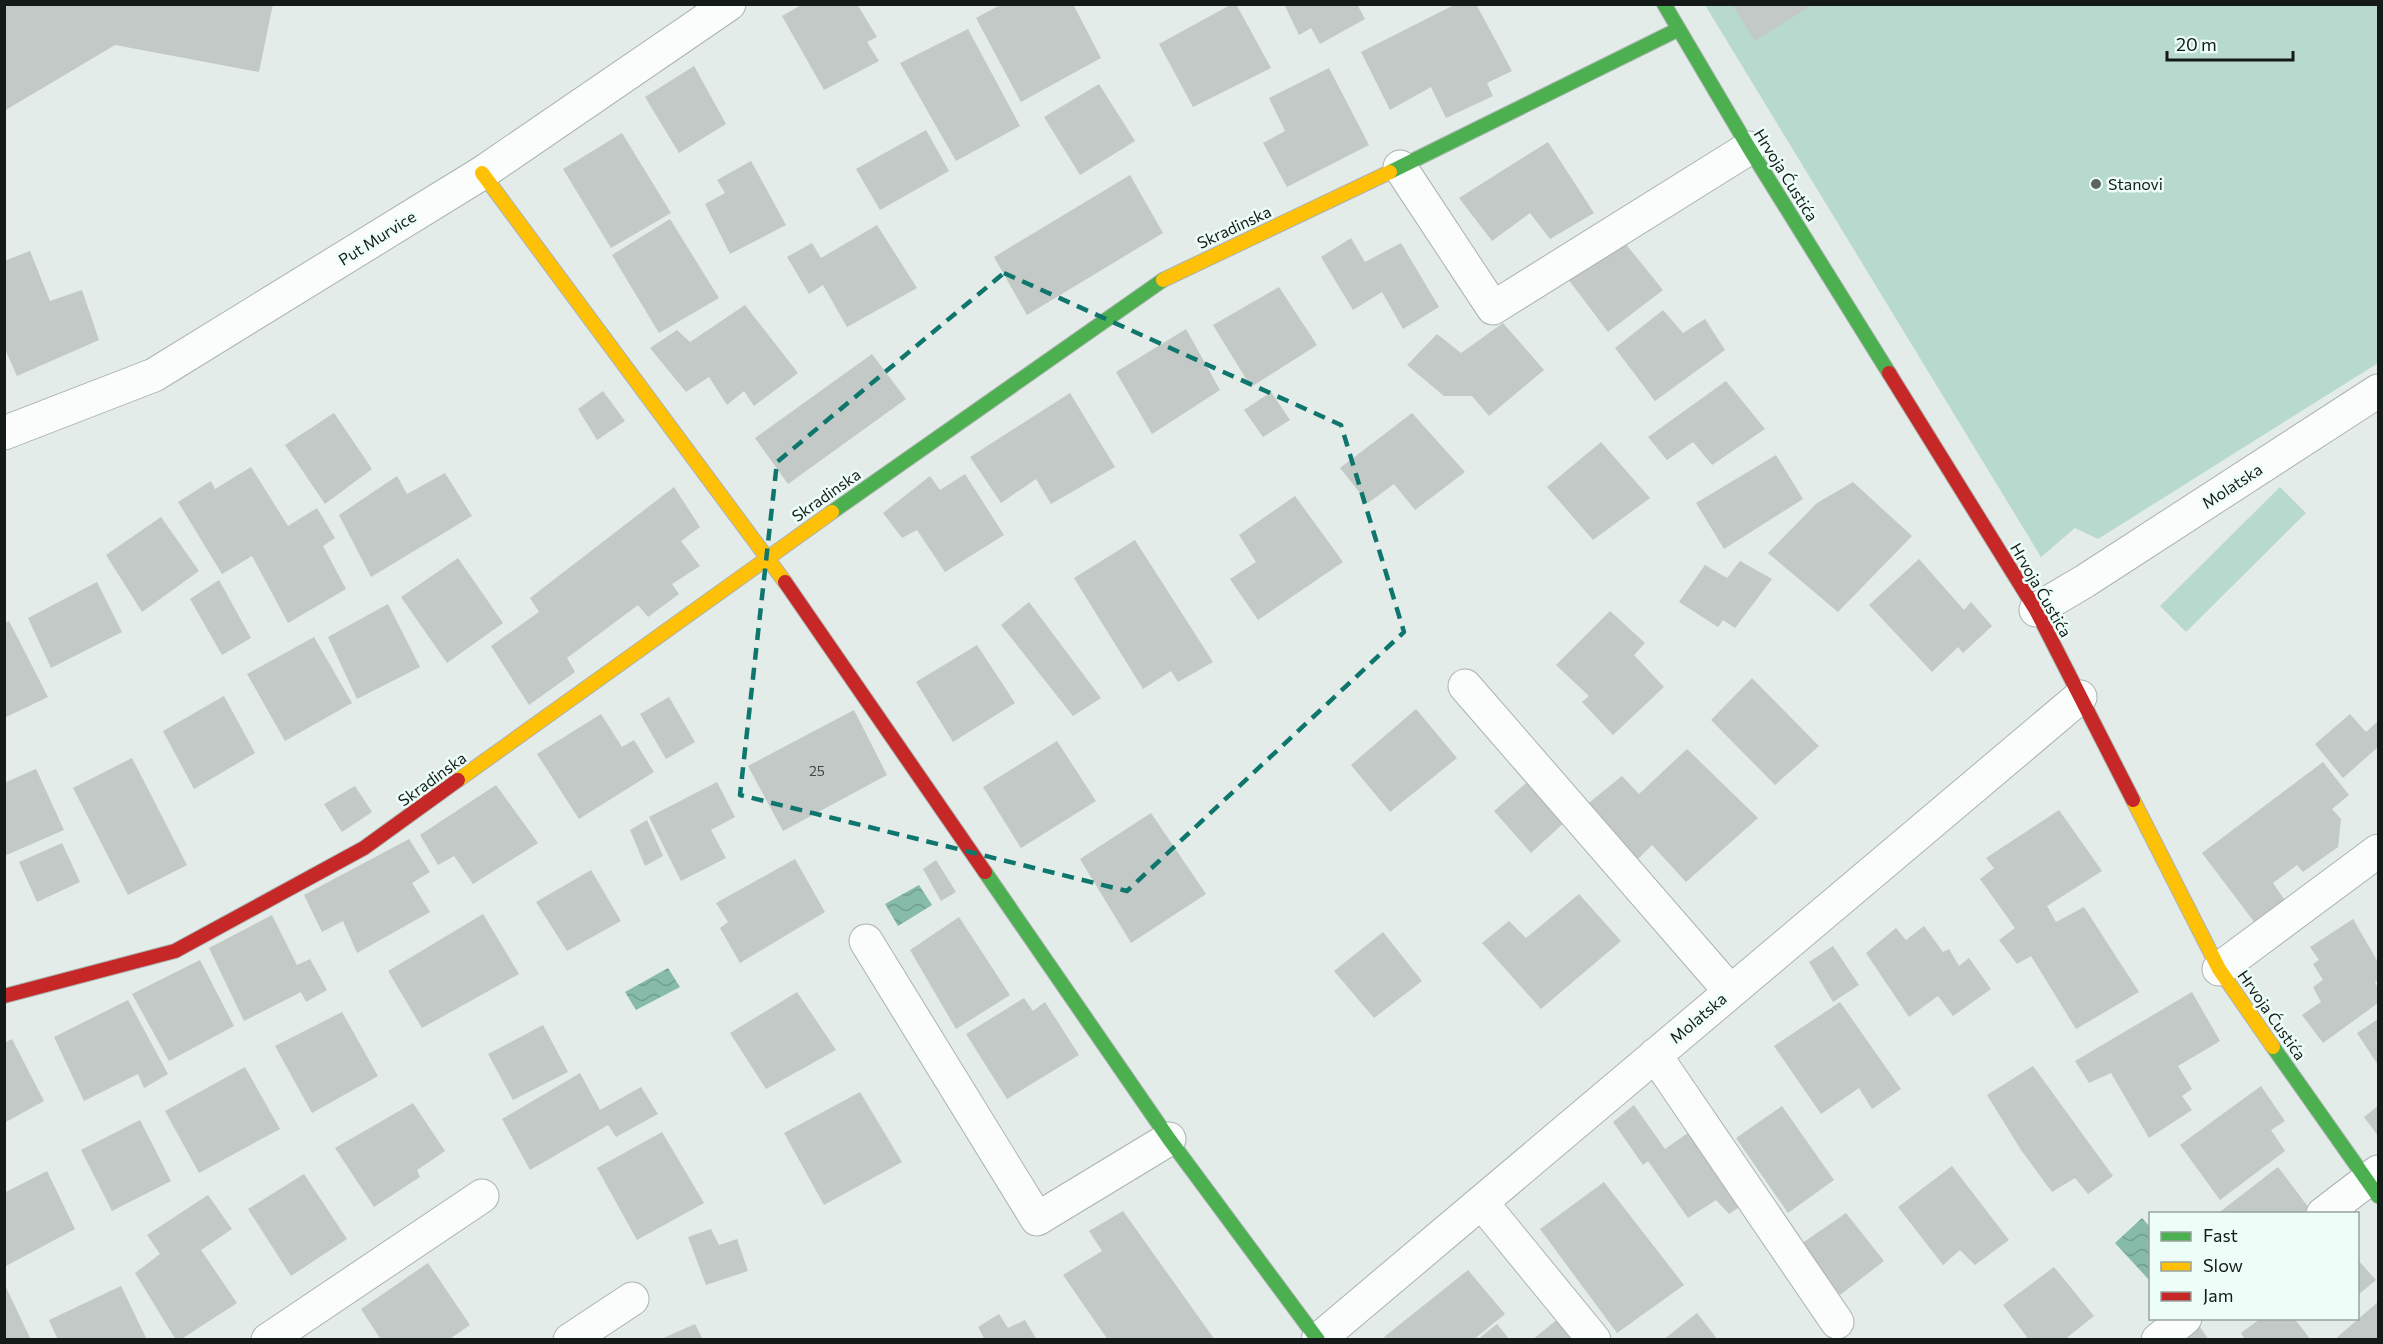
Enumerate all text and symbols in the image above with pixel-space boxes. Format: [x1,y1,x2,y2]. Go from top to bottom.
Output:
scale bar [2167,24,2293,62]
text: 20 m [2176,33,2217,55]
street label: Hrvoja Ćustića [1750,125,1822,224]
place label: Stanovi [2108,174,2163,193]
marker: Stanovi [2089,177,2103,191]
street label: Skradinska [1194,201,1274,252]
street label: Put Murvice [334,206,419,269]
street label: Molatska [2198,459,2265,512]
street label: Skradinska [788,464,864,525]
street label: Hrvoja Ćustića [2007,539,2076,640]
street label: Skradinska [394,748,469,810]
house number: 25 [809,762,825,779]
street label: Hrvoja Ćustića [2234,966,2310,1063]
street label: Molatska [1665,988,1730,1047]
legend [2149,1212,2359,1320]
text: Fast [2203,1224,2238,1246]
text: Slow [2203,1254,2243,1276]
text: Jam [2203,1284,2233,1306]

